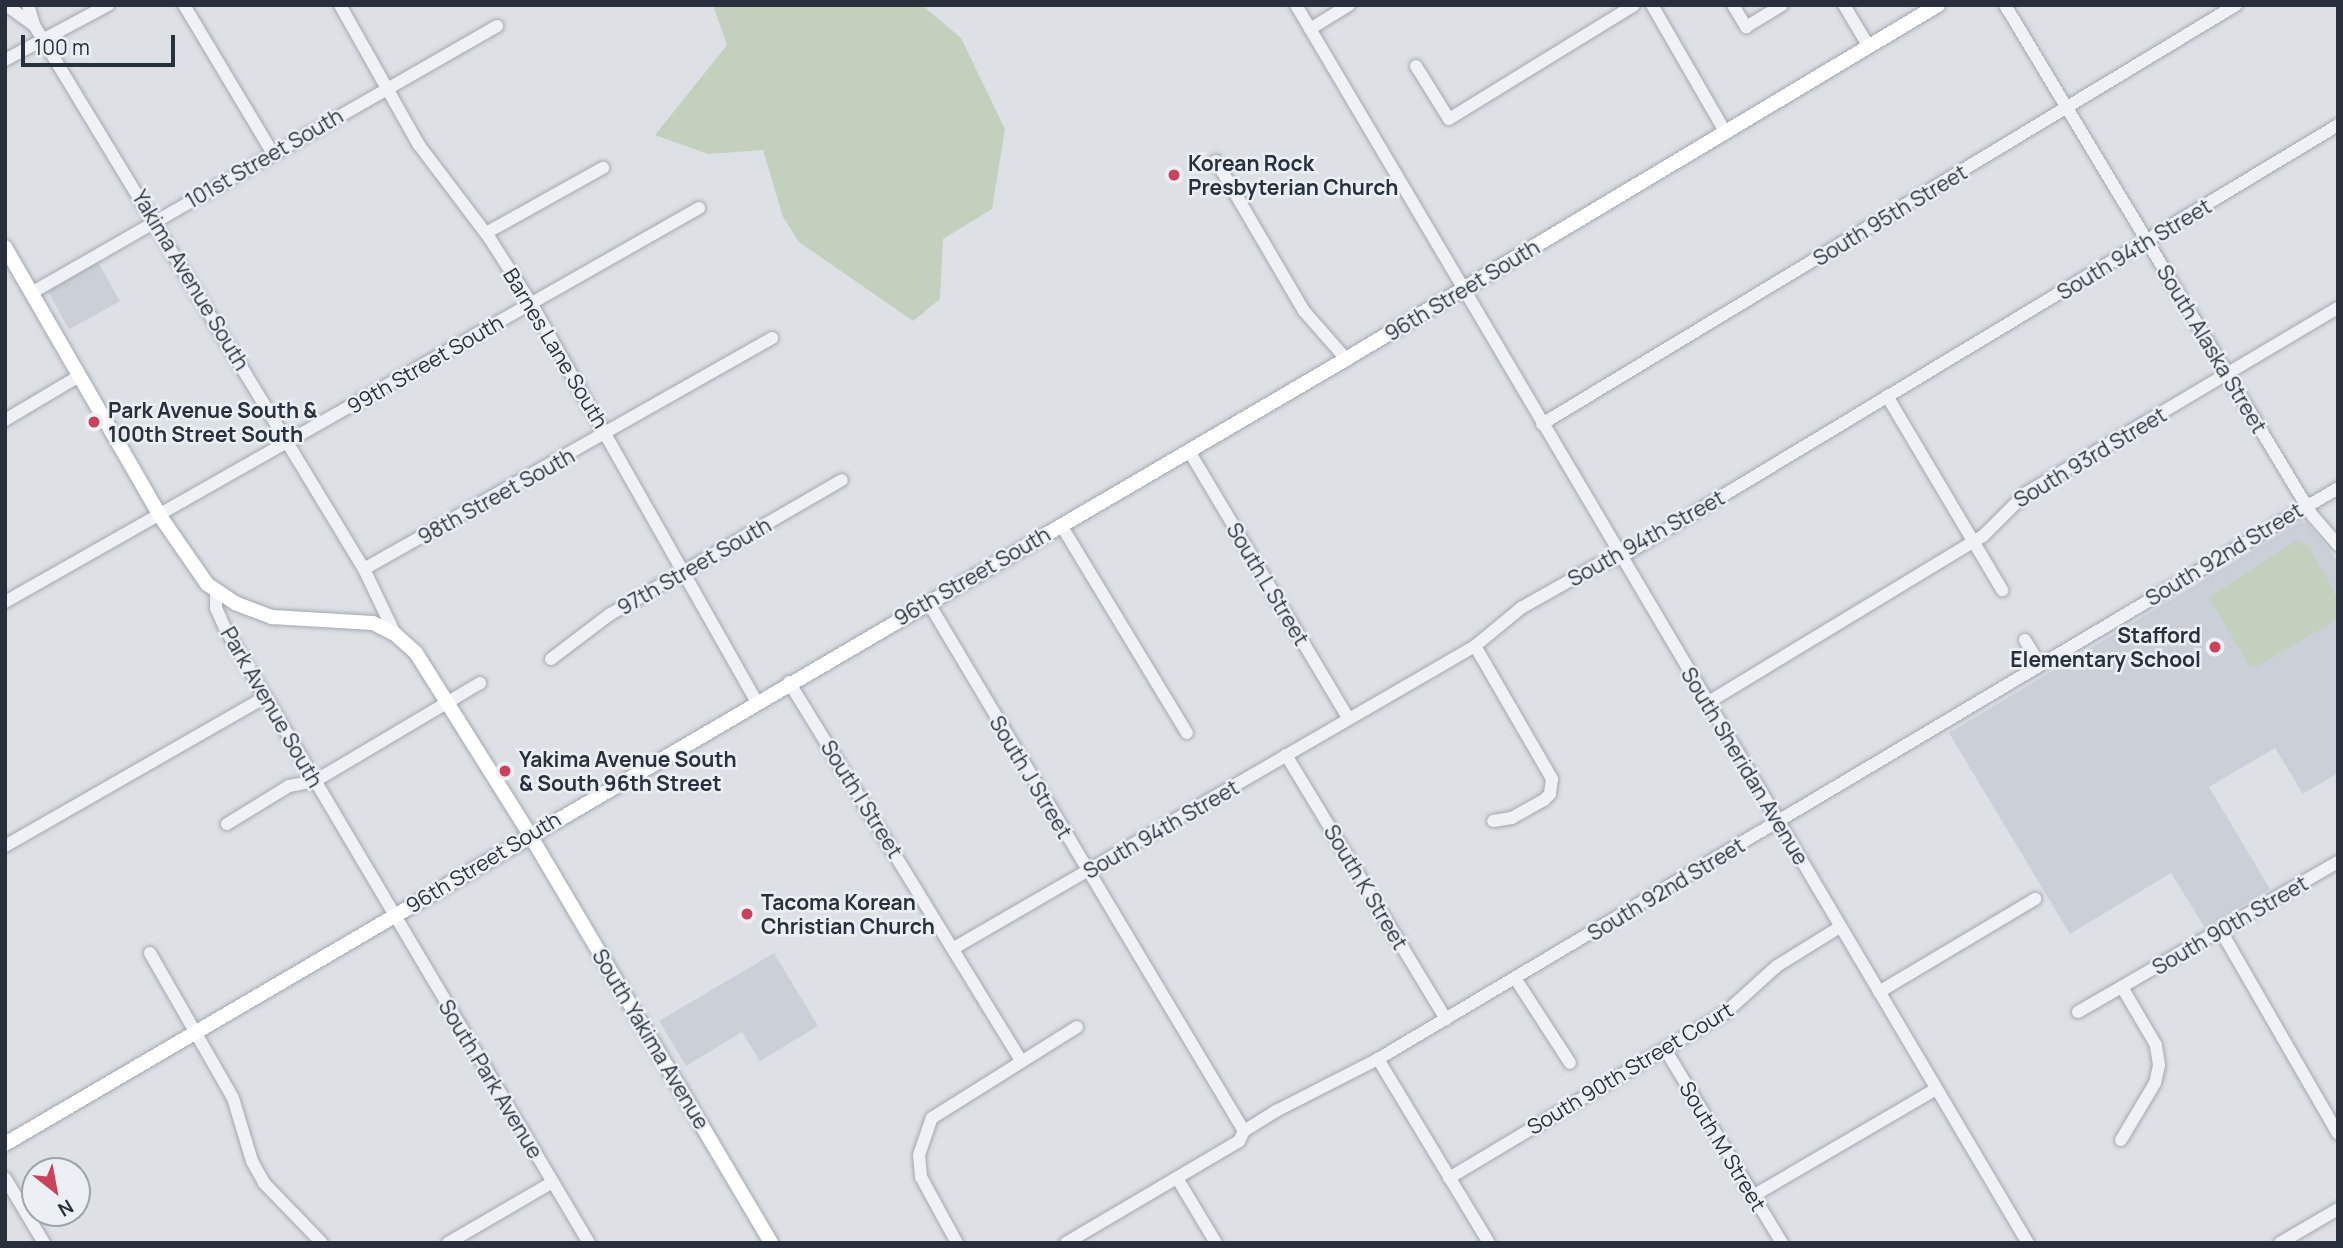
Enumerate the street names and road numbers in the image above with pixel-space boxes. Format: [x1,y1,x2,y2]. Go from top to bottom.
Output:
street label: 101st Street South [181,103,347,213]
street label: South 95th Street [1809,159,1971,271]
street label: Yakima Avenue South [127,185,255,375]
street label: South 94th Street [2052,193,2216,305]
street label: 96th Street South [1380,234,1544,346]
street label: South Alaska Street [2152,260,2272,438]
street label: Barnes Lane South [498,264,614,432]
street label: 99th Street South [343,309,507,419]
street label: South 93rd Street [2009,402,2171,512]
street label: 98th Street South [413,443,579,549]
street label: South 94th Street [1563,485,1729,591]
street label: South 92nd Street [2141,497,2307,611]
street label: 97th Street South [613,512,775,620]
street label: South L Street [1221,518,1315,650]
street label: 96th Street South [890,521,1054,631]
street label: Park Avenue South [216,622,328,792]
street label: South Sheridan Avenue [1676,663,1814,869]
street label: South J Street [985,711,1077,843]
street label: South I Street [816,736,908,862]
street label: South 94th Street [1079,774,1243,884]
street label: 96th Street South [401,806,565,918]
street label: South K Street [1319,820,1413,954]
street label: South 92nd Street [1583,832,1749,946]
street label: South 90th Street [2148,870,2312,980]
street label: South Yakima Avenue [587,944,715,1134]
street label: South Park Avenue [434,995,548,1163]
street label: South 90th Street Court [1523,997,1737,1139]
street label: South M Street [1674,1077,1772,1215]

